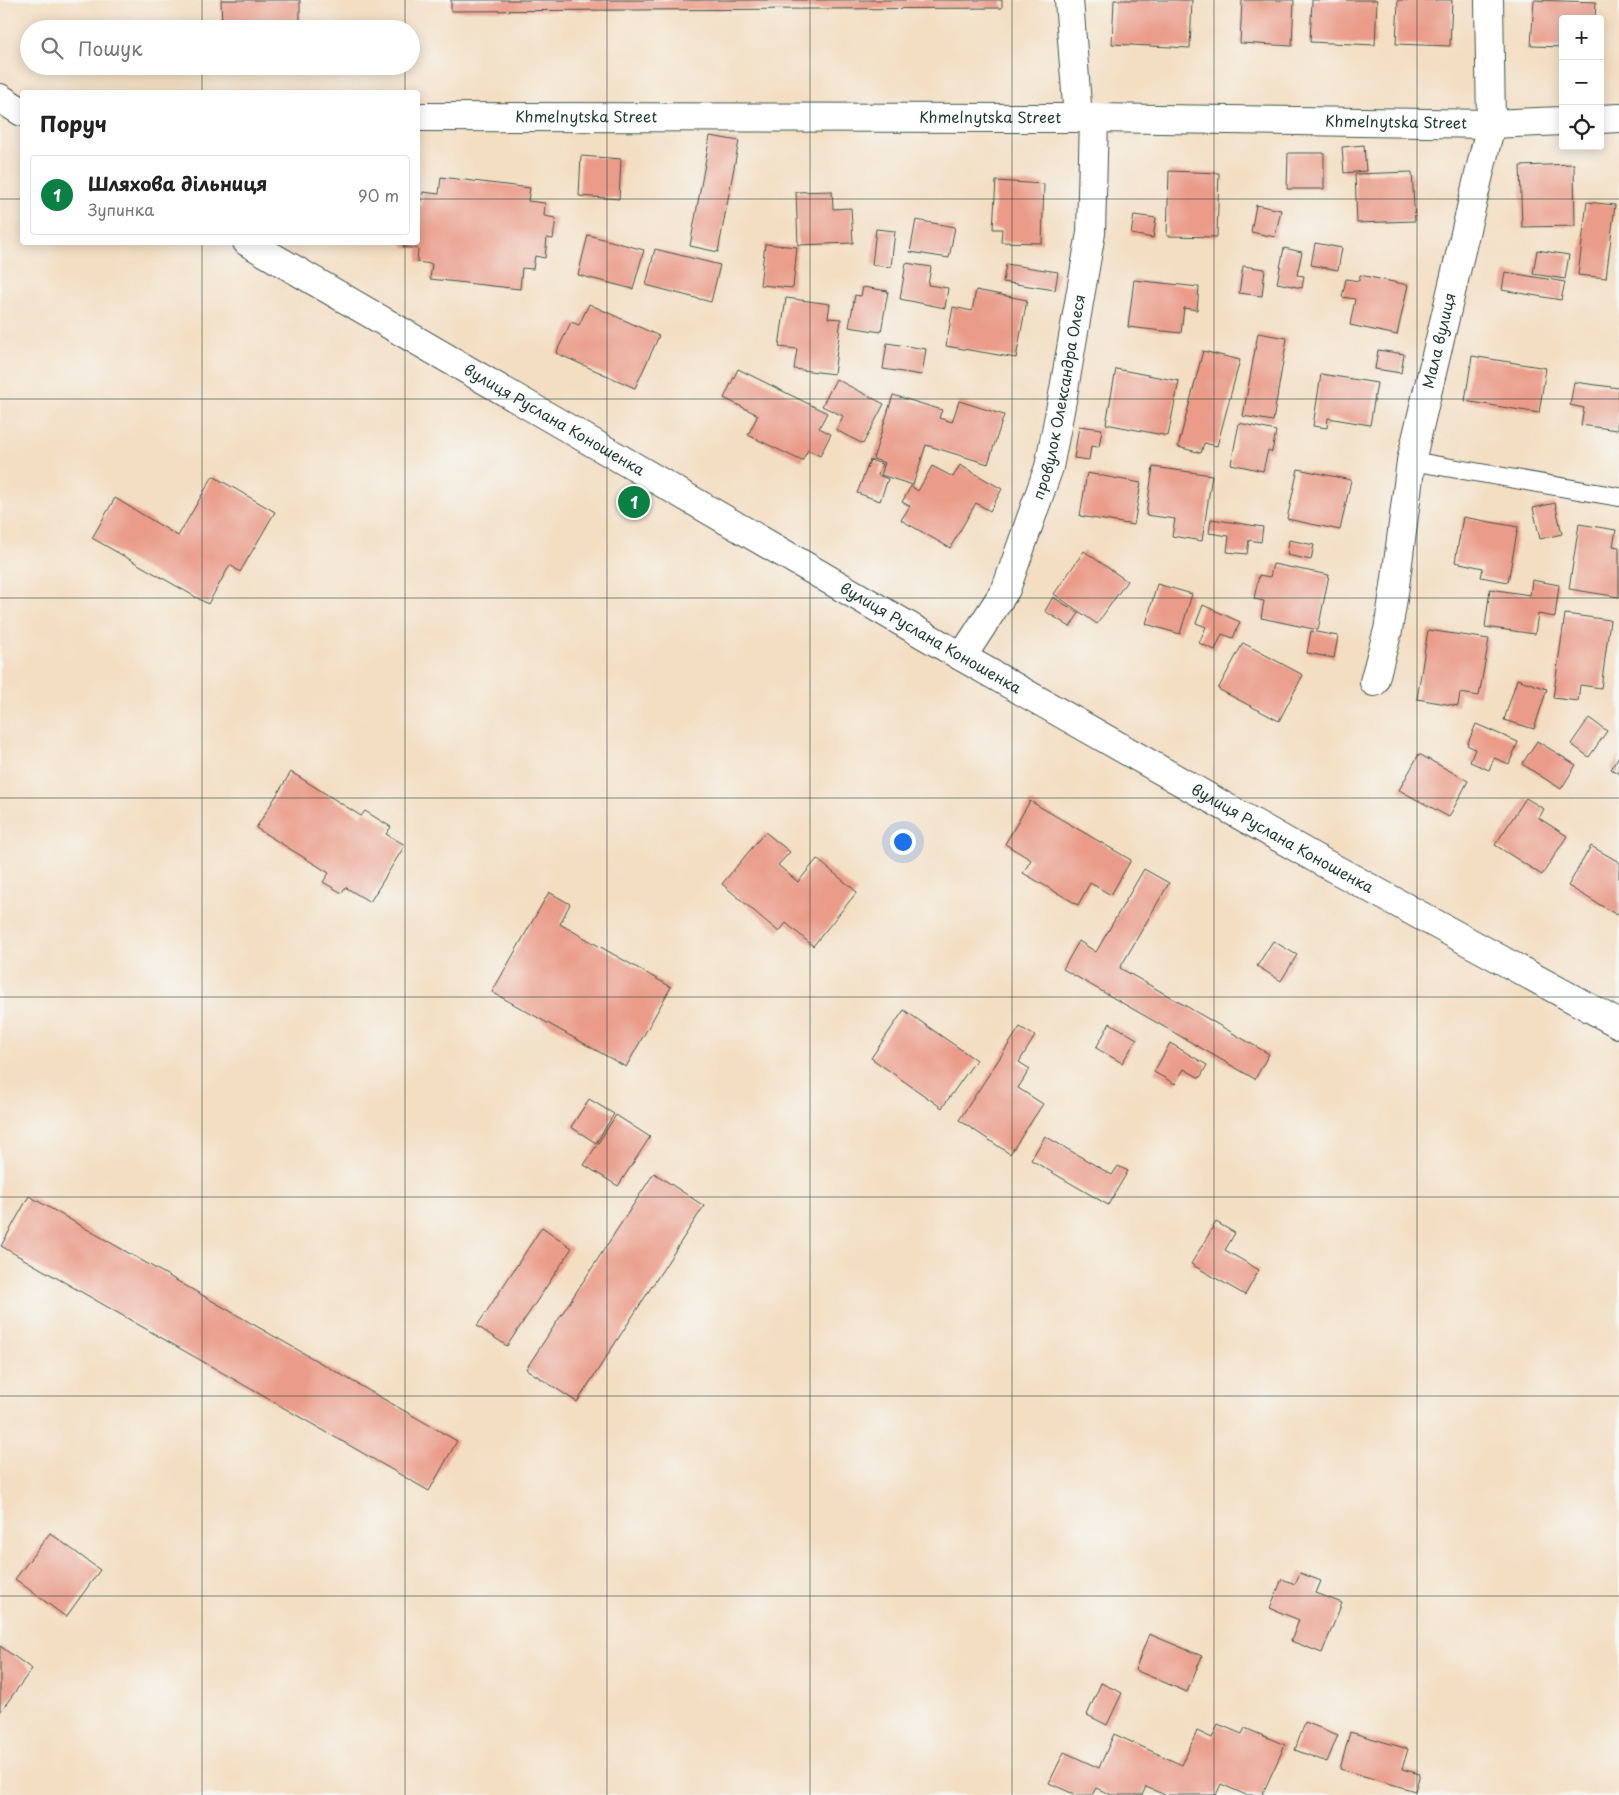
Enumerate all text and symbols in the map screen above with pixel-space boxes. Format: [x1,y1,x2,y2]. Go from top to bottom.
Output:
map controls [1559,15,1604,150]
button: + [1559,15,1604,60]
search box [20,20,420,75]
icon: search [38,34,66,62]
text: Пошук [78,34,143,62]
button: − [1559,60,1604,105]
street label: Khmelnytska Street [515,104,657,127]
street label: Khmelnytska Street [919,105,1061,128]
button: locate [1559,105,1604,150]
text: Поруч [40,107,107,139]
street label: Khmelnytska Street [1325,108,1468,134]
text: Шляхова дільниця [88,169,267,197]
text: 1 [53,183,61,207]
text: 90 m [358,183,399,207]
text: Зупинка [88,197,154,221]
street label: Мала вулиця [1416,290,1461,391]
street label: провулок Олександра Олеся [1025,292,1090,502]
street label: вулиця Руслана Коношенка [460,357,650,481]
pin: 1 [618,483,650,521]
street label: вулиця Руслана Коношенка [836,576,1027,699]
street label: вулиця Руслана Коношенка [1188,777,1379,898]
your location [890,829,916,855]

